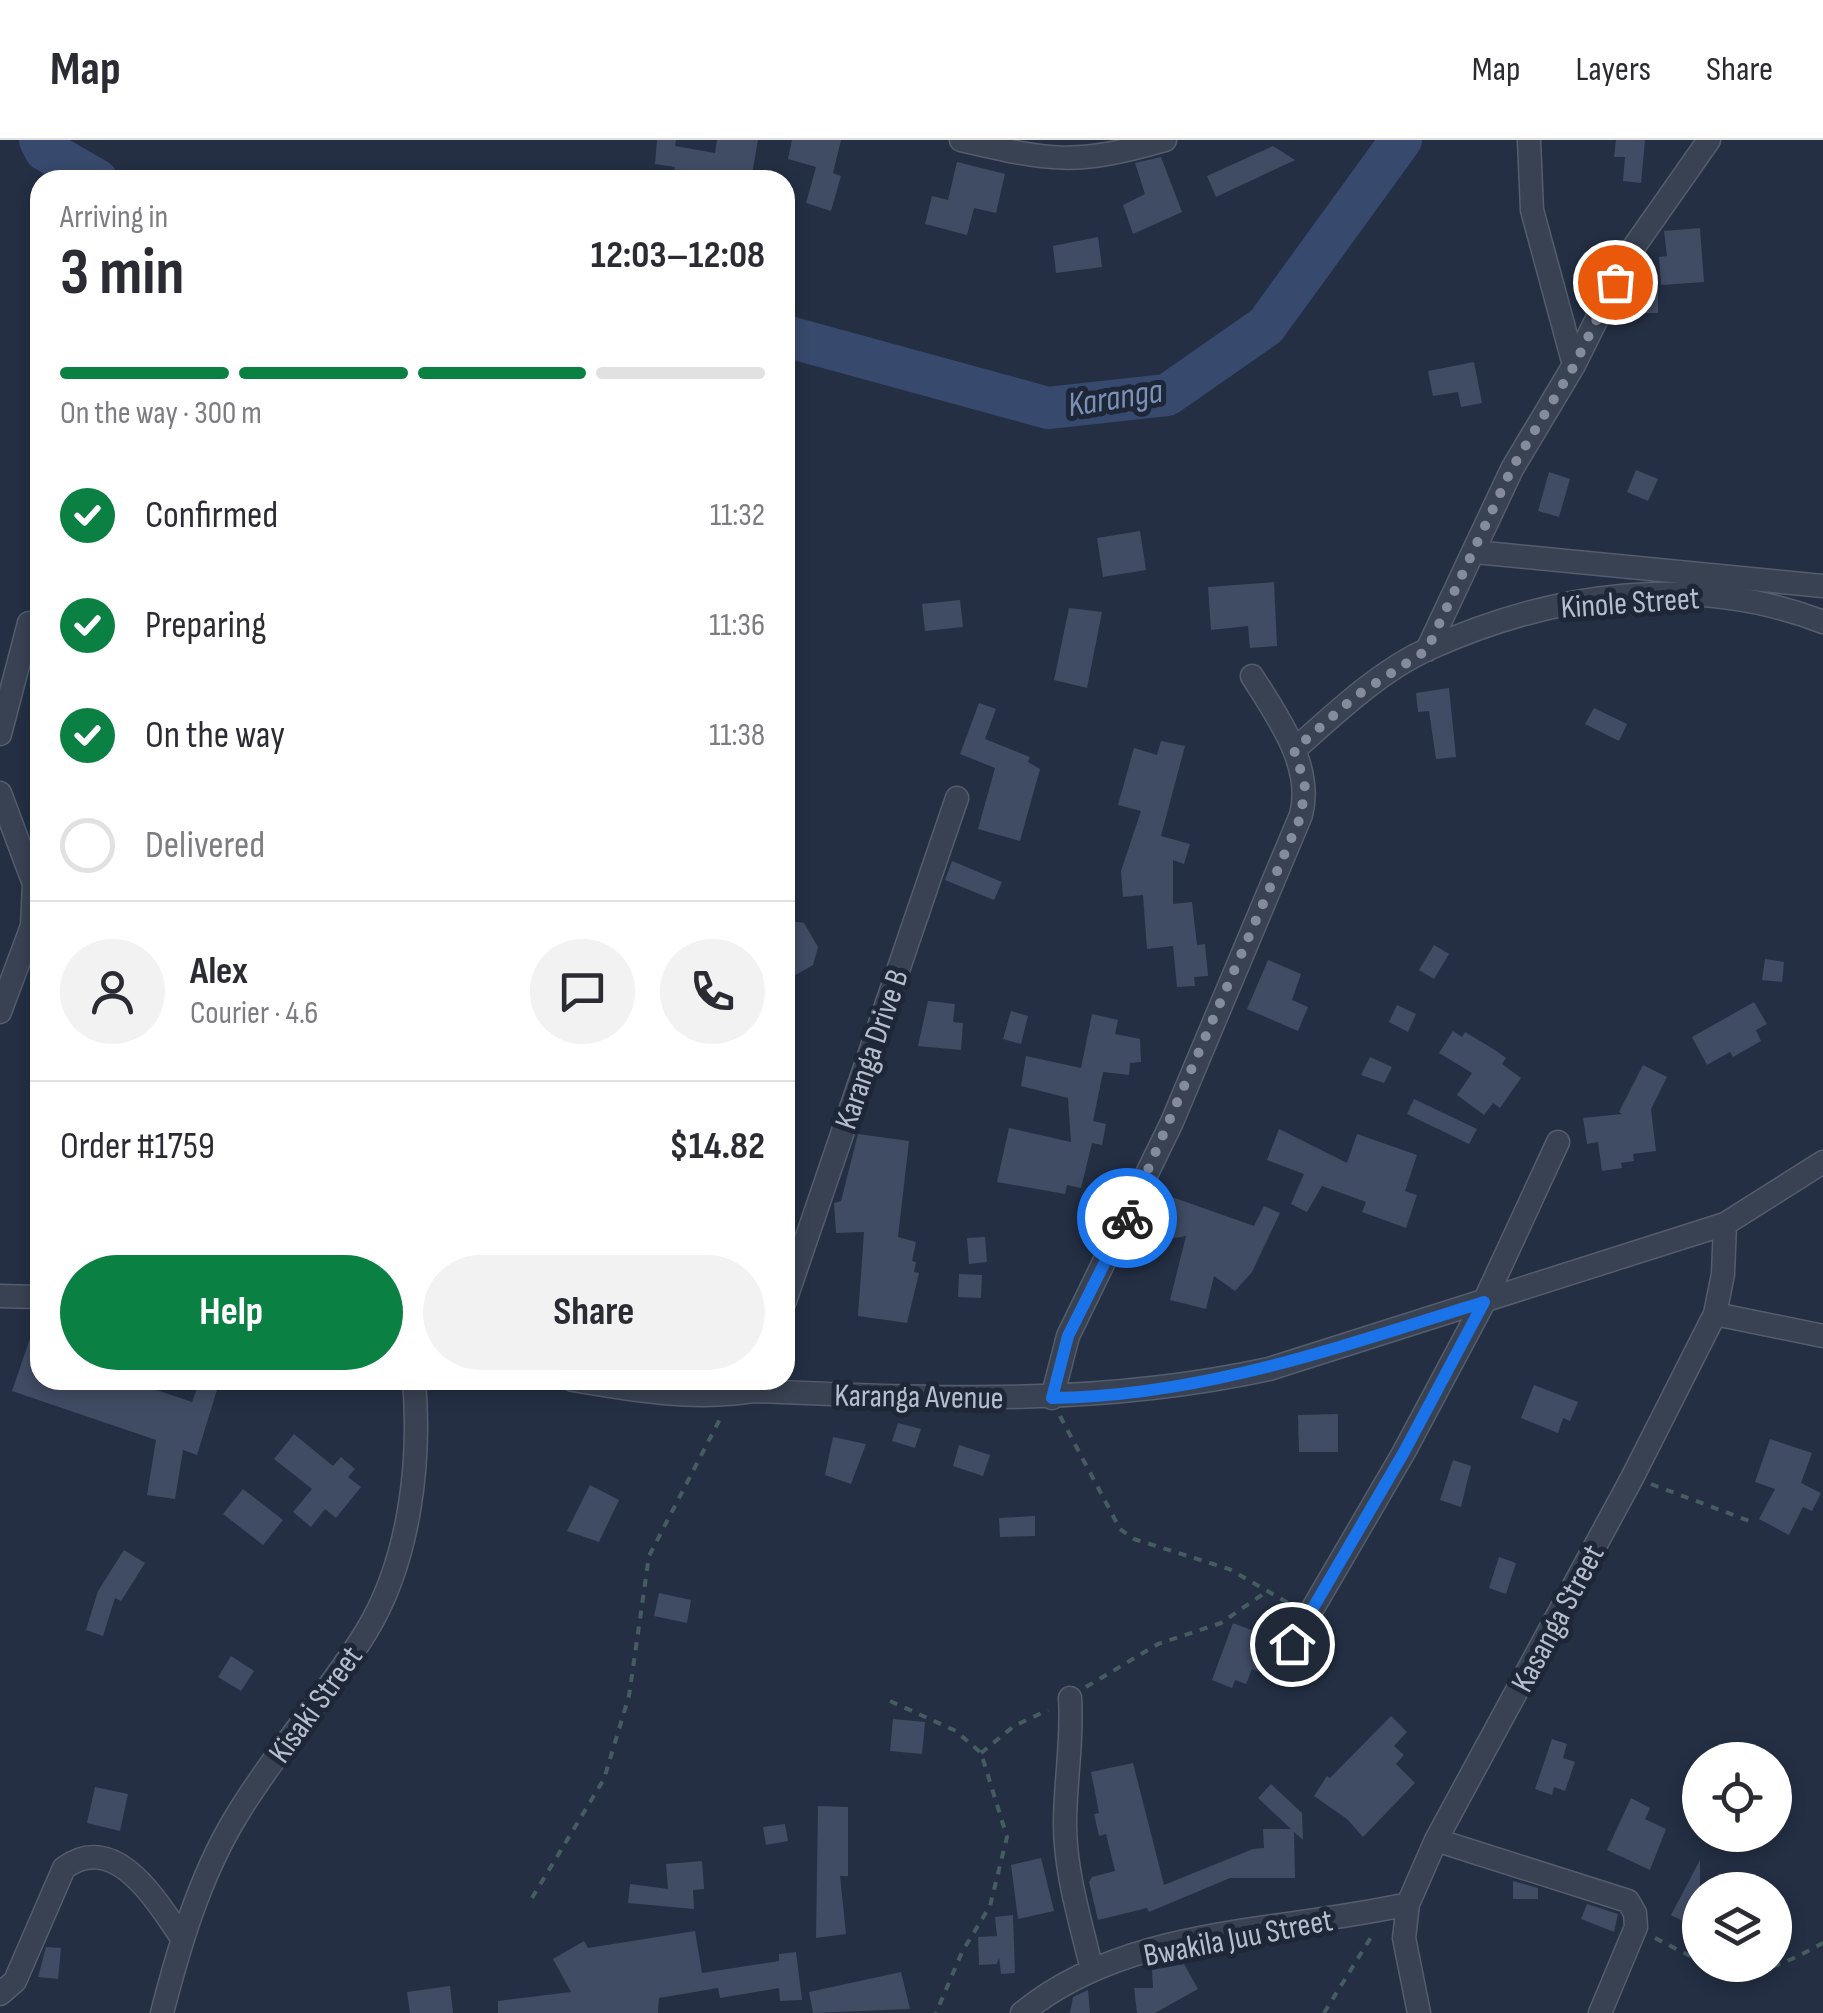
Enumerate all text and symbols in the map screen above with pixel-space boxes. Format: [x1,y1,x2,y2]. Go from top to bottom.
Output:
text: Map [50,41,121,98]
text: Map [1472,48,1520,91]
text: Layers [1575,48,1651,91]
text: Share [1706,48,1773,91]
text: Arriving in [60,198,168,237]
text: 12:03–12:08 [591,233,765,278]
text: 3 min [60,235,184,313]
pin [1573,240,1658,325]
icon: bag [1588,255,1643,310]
water label: Karanga [1065,370,1166,427]
text: On the way · 300 m [60,394,262,433]
icon: check [60,488,115,543]
text: Confirmed [145,493,278,538]
text: 11:32 [710,496,765,535]
street label: Kinole Street [1559,579,1701,628]
icon: check [60,598,115,653]
text: Preparing [145,603,266,648]
text: 11:36 [709,606,765,645]
icon: check [60,708,115,763]
text: On the way [145,713,285,758]
text: 11:38 [709,716,765,755]
text: Delivered [145,823,265,868]
button: person [60,939,165,1044]
button: chat [530,939,635,1044]
button: phone [660,939,765,1044]
text: Alex [190,949,248,994]
street label: Karanga Drive B [827,965,918,1134]
text: Courier · 4.6 [190,994,318,1033]
text: Order #1759 [60,1124,215,1169]
text: $14.82 [669,1124,765,1169]
courier [1077,1168,1177,1268]
icon: bike [1100,1191,1155,1246]
button: Help [60,1255,403,1370]
button: Share [423,1255,765,1370]
street label: Karanga Avenue [834,1377,1004,1418]
street label: Kasanga Street [1503,1538,1613,1699]
pin [1250,1602,1335,1687]
icon: home [1265,1617,1320,1672]
street label: Kisaki Street [261,1639,372,1771]
map controls [1682,1742,1792,1982]
button: locate [1682,1742,1792,1852]
button: layers [1682,1872,1792,1982]
street label: Bwakila Juu Street [1141,1901,1336,1976]

